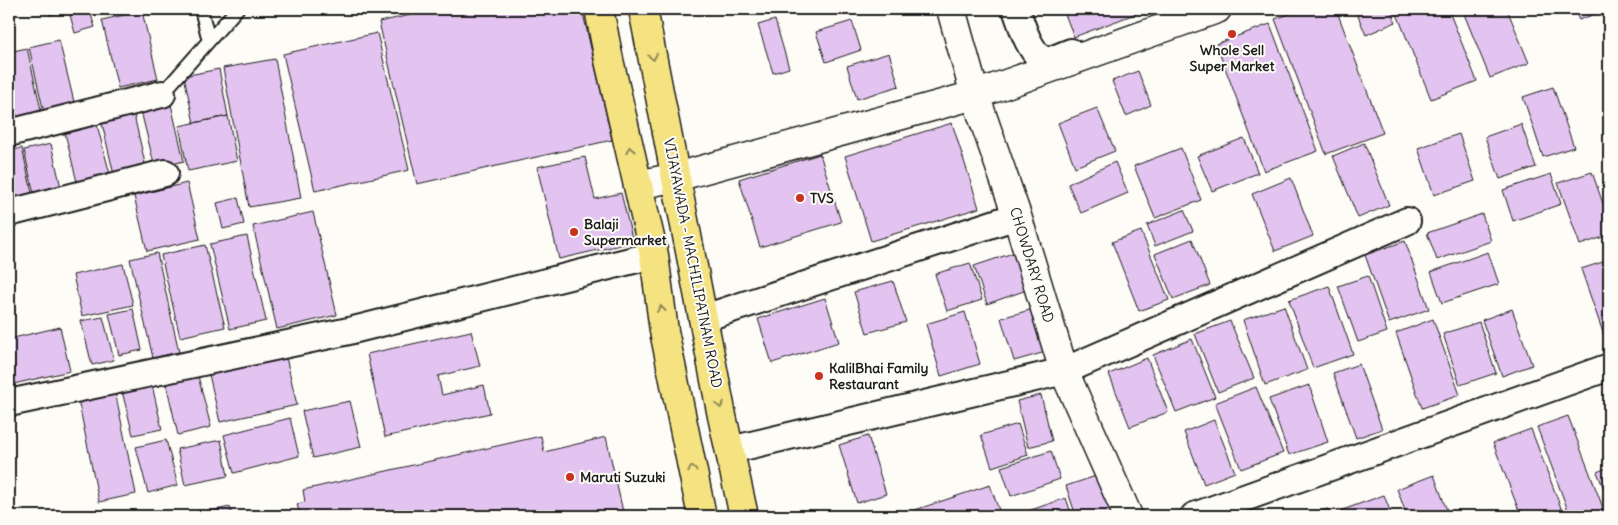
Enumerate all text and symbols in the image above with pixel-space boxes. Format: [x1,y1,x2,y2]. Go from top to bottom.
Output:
marker: Whole Sell Super Market [1226,28,1238,40]
place label: Whole Sell Super Market [1190,41,1275,75]
one-way arrow [647,52,658,61]
street label: VIJAYAWADA - MACHILIPATNAM ROAD [660,137,726,390]
one-way arrow [625,145,636,154]
place label: TVS [810,189,834,207]
marker: TVS [794,192,806,204]
street label: CHOWDARY ROAD [1006,205,1058,325]
place label: Balaji Supermarket [584,215,667,249]
marker: Balaji Supermarket [568,226,580,238]
one-way arrow [656,305,667,313]
place label: KalilBhai Family Restaurant [829,359,928,393]
marker: KalilBhai Family Restaurant [813,370,825,382]
one-way arrow [715,401,725,410]
one-way arrow [687,464,698,473]
place label: Maruti Suzuki [580,468,665,486]
marker: Maruti Suzuki [564,471,576,483]

